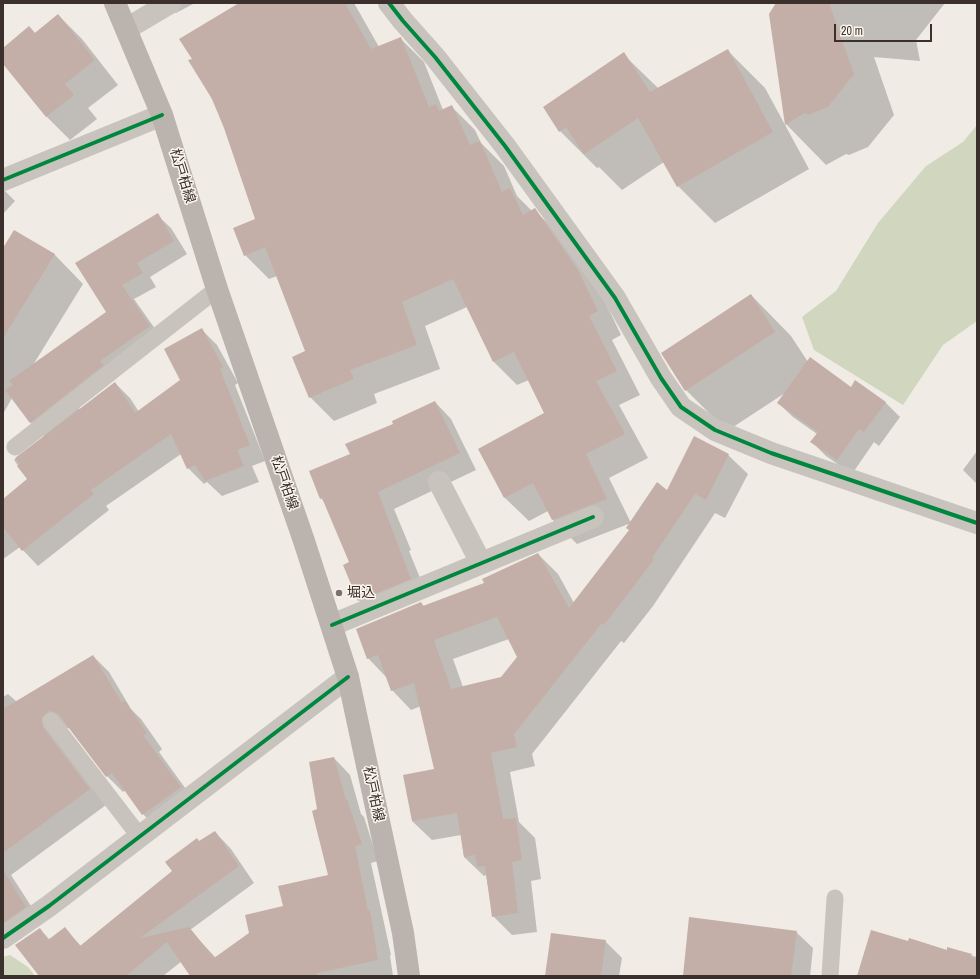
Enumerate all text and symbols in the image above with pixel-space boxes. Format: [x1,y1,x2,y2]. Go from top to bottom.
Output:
scale bar [836,16,934,42]
text: 20 m [841,23,863,39]
street label: 松戸柏線 [166,147,198,205]
street label: 松戸柏線 [267,454,301,512]
place label: 堀込 [347,585,375,601]
marker: 堀込 [334,588,344,598]
street label: 松戸柏線 [359,765,387,823]

